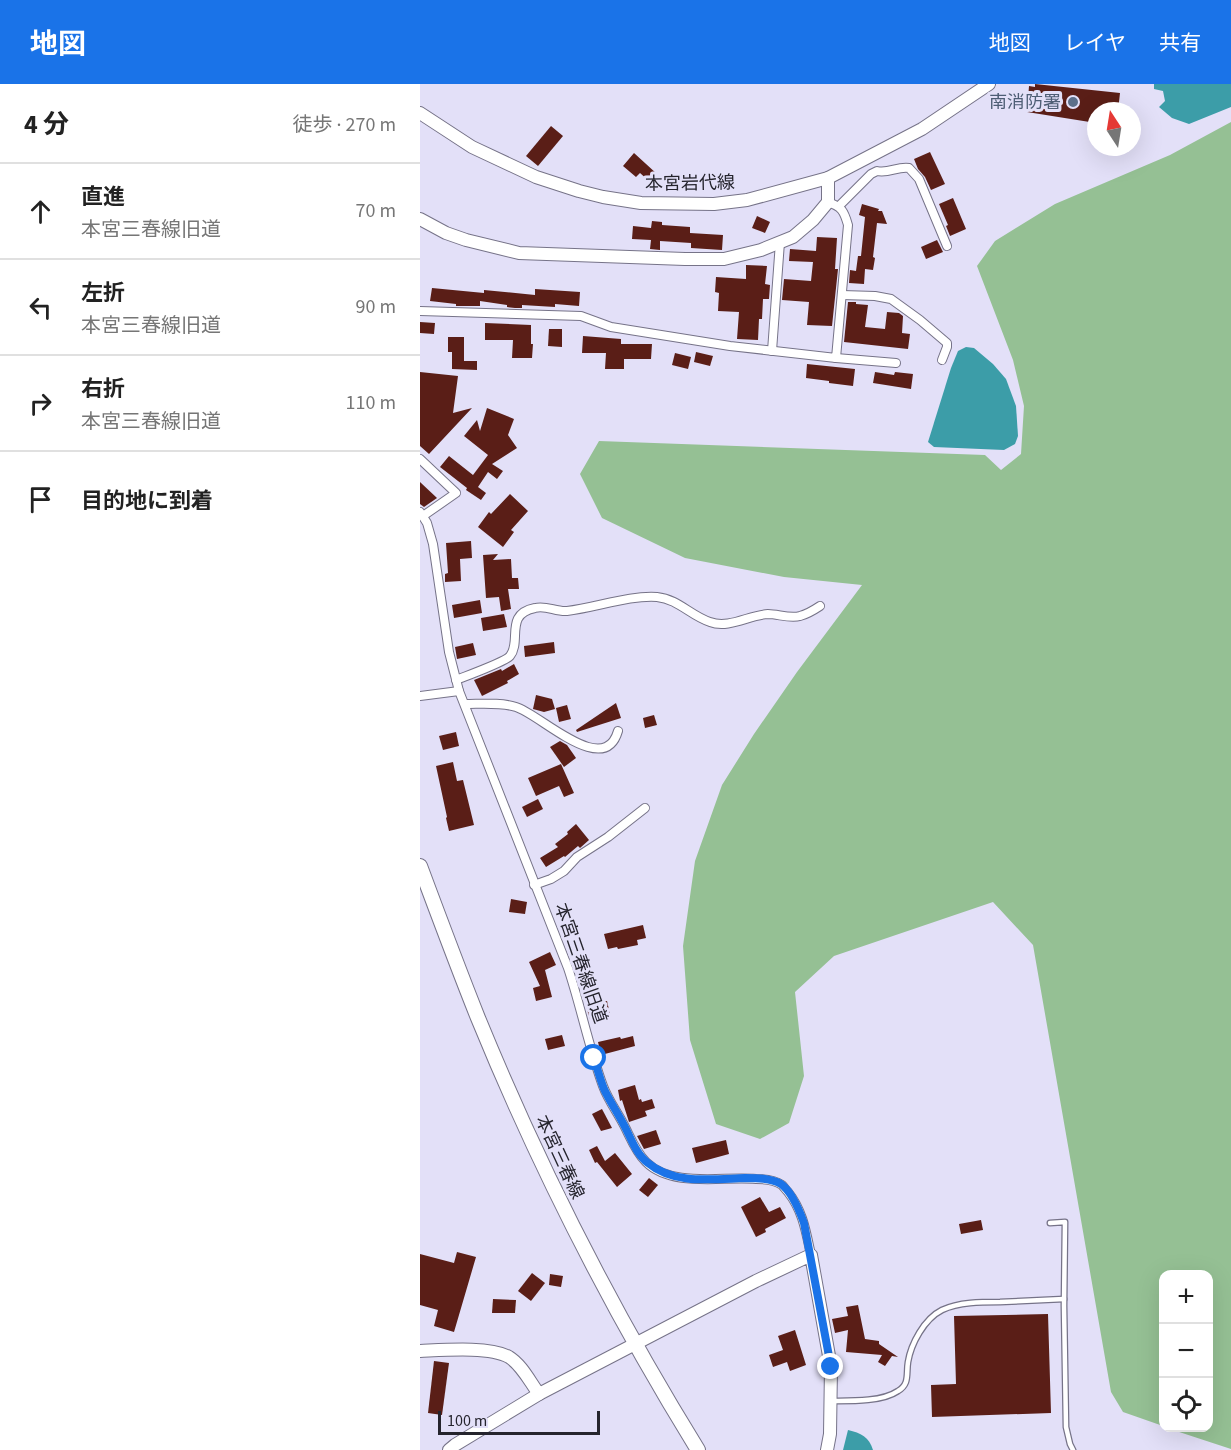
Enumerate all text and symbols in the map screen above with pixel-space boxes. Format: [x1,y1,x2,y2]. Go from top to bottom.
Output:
text: 地図 [30,24,86,64]
text: 地図 [989,28,1031,58]
text: レイヤ [1064,28,1126,58]
text: 共有 [1159,28,1201,58]
place label: 南消防署 [989,90,1061,115]
marker: 南消防署 [1066,95,1080,109]
north arrow [1087,102,1141,156]
text: 4 分 [24,106,69,143]
text: 徒歩 · 270 m [293,111,396,139]
street label: 本宮岩代線 [645,170,735,197]
text: 直進 [81,181,125,213]
icon: ahead [24,195,57,228]
text: 70 m [356,197,396,225]
text: 本宮三春線旧道 [81,216,221,244]
text: 左折 [81,277,125,309]
icon: left [24,291,57,324]
text: 90 m [356,293,396,321]
text: 本宮三春線旧道 [81,312,221,340]
text: 右折 [81,373,125,405]
icon: right [24,387,57,420]
text: 110 m [346,389,396,417]
text: 本宮三春線旧道 [81,408,221,436]
icon: arrive [24,483,57,516]
text: 目的地に到着 [81,485,213,517]
street label: 本宮三春線旧道 [548,900,613,1027]
route start [580,1044,606,1070]
street label: 本宮三春線 [529,1111,590,1203]
map controls [1159,1270,1213,1432]
button: + [1159,1270,1213,1324]
button: − [1159,1324,1213,1378]
route end [817,1353,843,1379]
button: locate [1159,1378,1213,1432]
scale bar [438,1408,600,1436]
text: 100 m [447,1410,487,1432]

